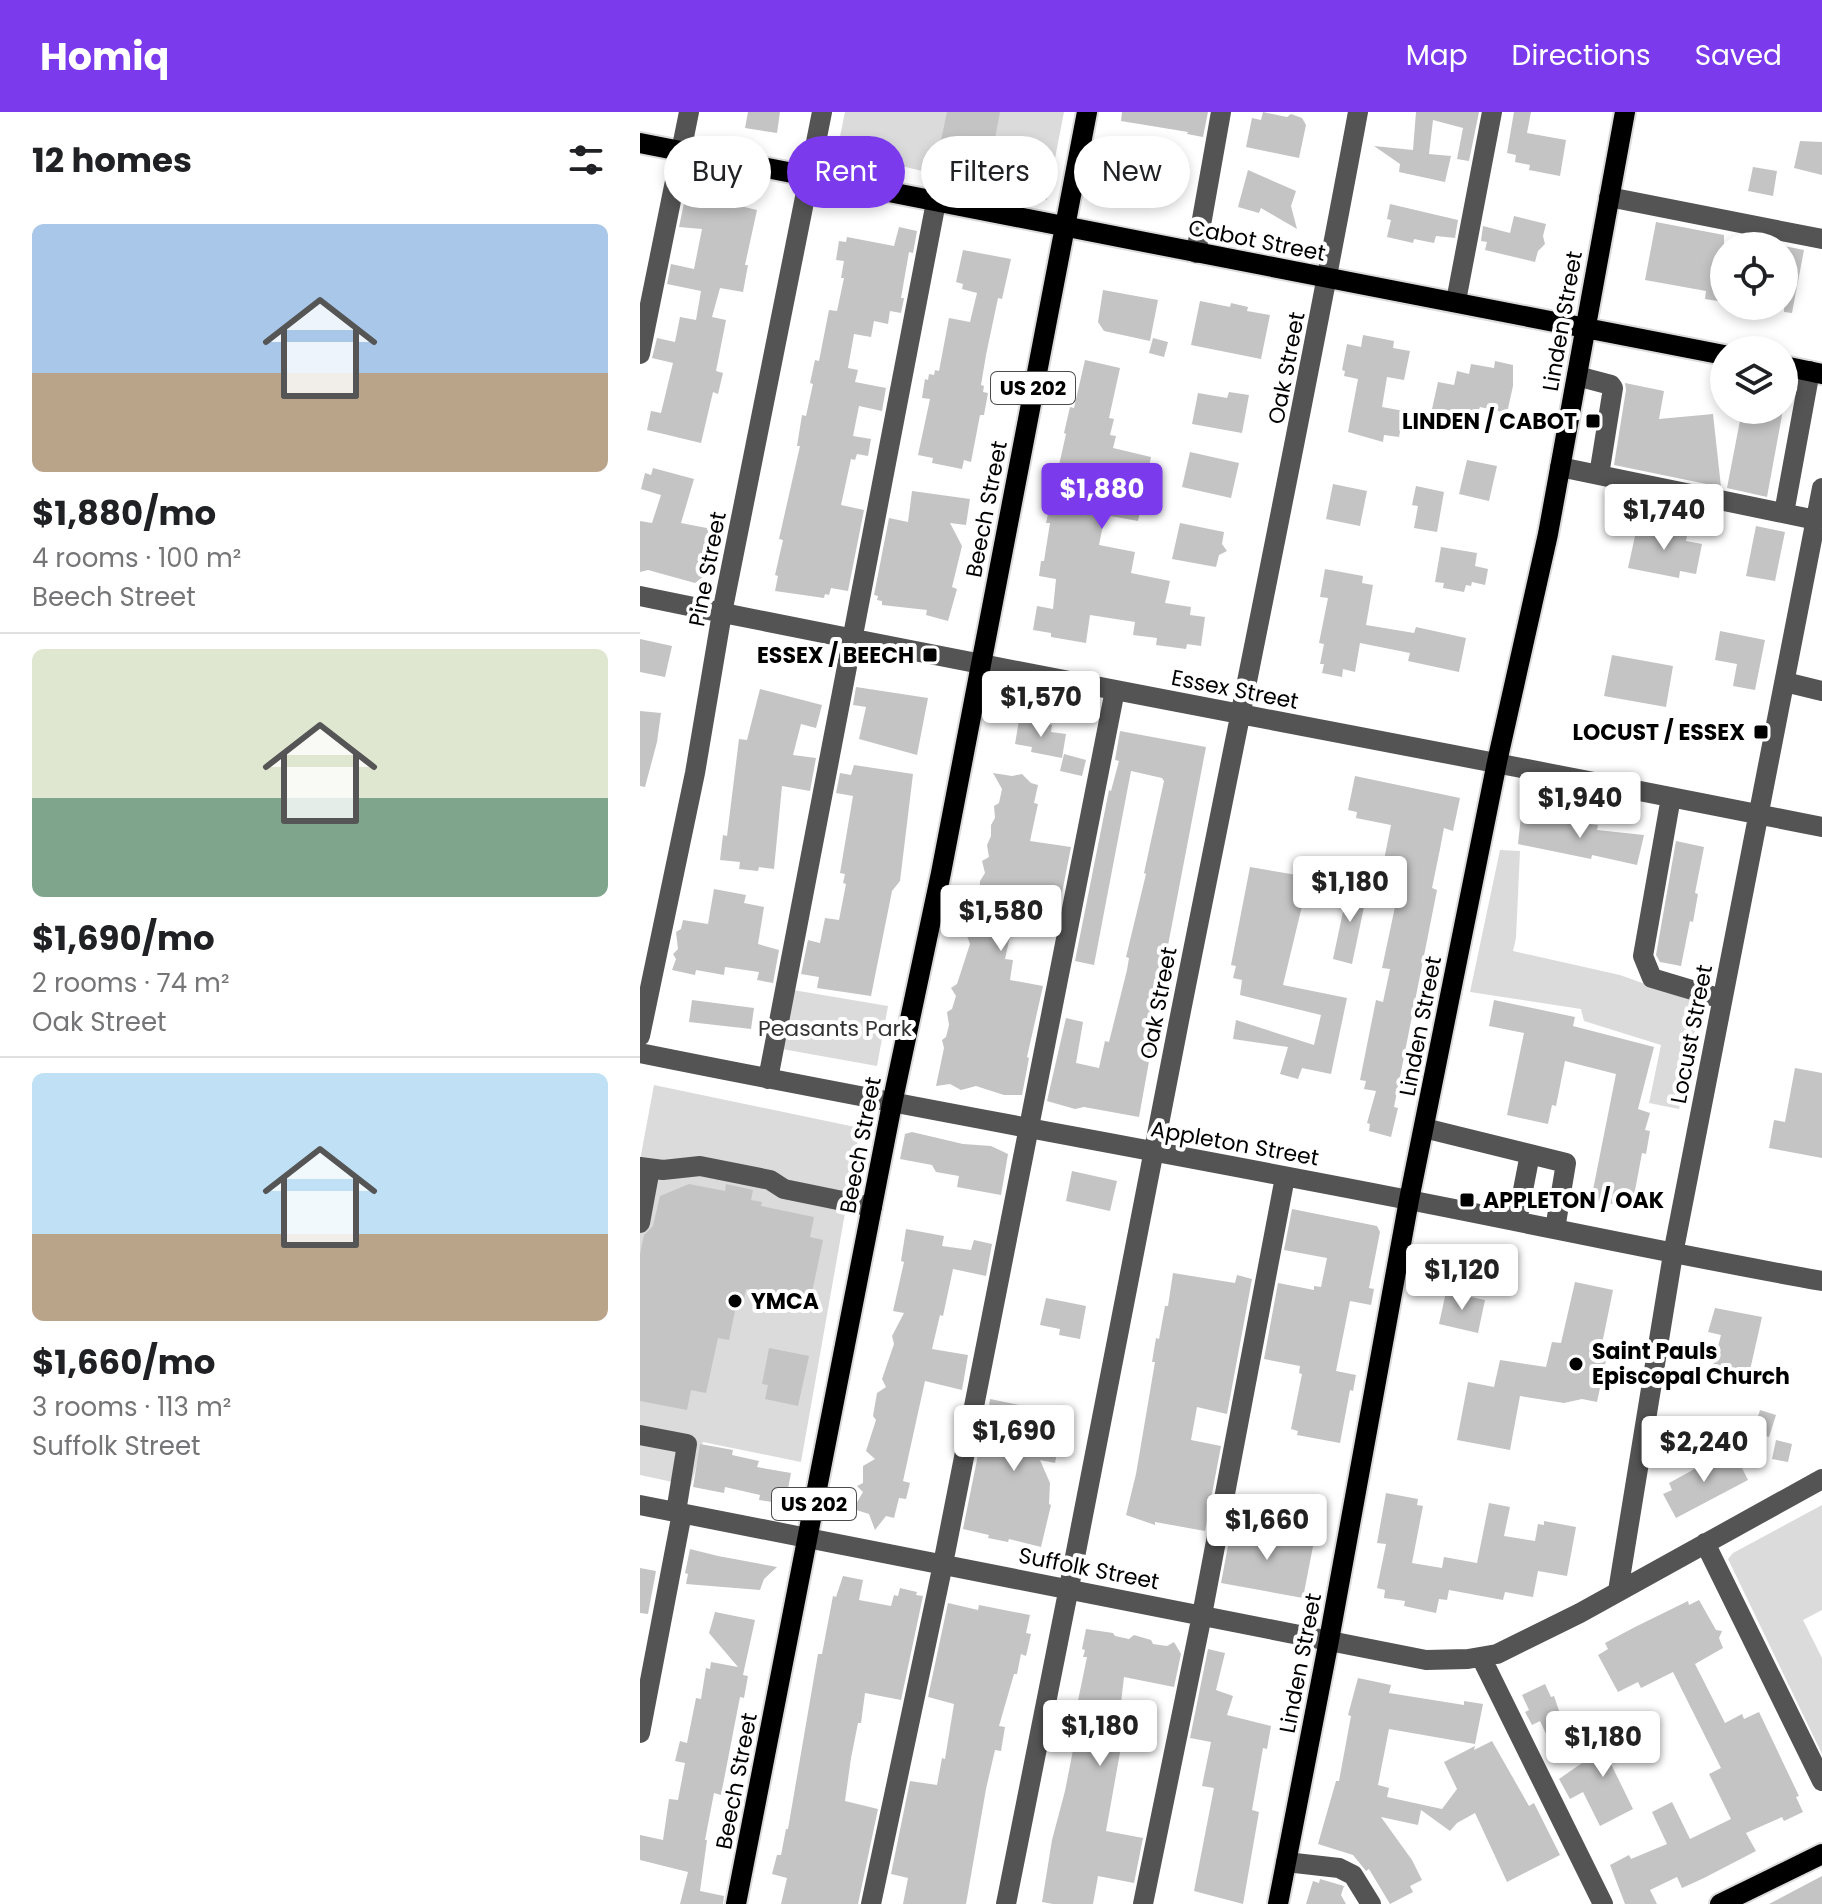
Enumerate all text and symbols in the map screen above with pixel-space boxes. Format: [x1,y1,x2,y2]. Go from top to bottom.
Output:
text: Homiq [40,30,169,83]
text: Map [1406,36,1468,75]
text: Directions [1512,36,1651,75]
text: Saved [1695,36,1782,75]
text: 12 homes [32,136,192,184]
chip: Buy [664,136,771,208]
chip: Rent [787,136,905,208]
chip: Filters [921,136,1058,208]
chip: New [1074,136,1190,208]
icon: filters [564,138,608,182]
street label: Cabot Street [1186,212,1328,269]
map controls [1710,232,1798,424]
button: locate [1710,232,1798,320]
street label: Linden Street [1535,249,1590,394]
icon: home [248,276,392,420]
street label: Oak Street [1260,309,1313,427]
button: layers [1710,336,1798,424]
road number: US 202 [991,372,1075,404]
place label: LINDEN / CABOT [1402,406,1577,437]
marker: LINDEN / CABOT [1584,412,1602,430]
street label: Beech Street [958,438,1015,580]
pin: $1,880 [1037,463,1167,531]
text: $1,880 [1060,471,1145,507]
pin: $1,740 [1599,484,1729,552]
text: $1,880/mo [32,489,216,537]
text: $1,740 [1623,492,1705,528]
street label: Pine Street [681,509,734,629]
text: 4 rooms · 100 m² [32,540,241,576]
text: Beech Street [32,579,196,615]
place label: ESSEX / BEECH [757,640,914,671]
marker: ESSEX / BEECH [921,646,939,664]
street label: Essex Street [1169,662,1301,717]
pin: $1,570 [976,671,1106,739]
text: $1,570 [1000,679,1082,715]
icon: home [248,701,392,845]
place label: LOCUST / ESSEX [1573,717,1745,748]
marker: LOCUST / ESSEX [1752,723,1770,741]
pin: $1,940 [1515,772,1645,840]
text: $1,940 [1538,780,1622,816]
pin: $1,180 [1285,856,1415,924]
text: $1,180 [1311,864,1389,900]
pin: $1,580 [936,885,1066,953]
text: $1,580 [958,893,1044,929]
text: $1,690/mo [32,914,215,962]
street label: Oak Street [1132,944,1185,1062]
street label: Linden Street [1392,953,1449,1099]
street label: Locust Street [1663,962,1720,1106]
text: 2 rooms · 74 m² [32,965,229,1001]
text: Oak Street [32,1004,166,1040]
park label: Peasants Park [758,1013,913,1044]
street label: Beech Street [832,1074,889,1216]
street label: Appleton Street [1148,1113,1321,1174]
icon: home [248,1125,392,1269]
place label: APPLETON / OAK [1483,1185,1664,1216]
marker: APPLETON / OAK [1458,1191,1476,1209]
pin: $1,120 [1397,1244,1527,1312]
text: $1,120 [1424,1252,1500,1288]
place label: YMCA [751,1286,819,1317]
marker: YMCA [726,1292,744,1310]
place label: Saint Pauls Episcopal Church [1592,1336,1790,1392]
text: $1,660/mo [32,1338,215,1386]
marker: Saint Pauls Episcopal Church [1567,1355,1585,1373]
text: 3 rooms · 113 m² [32,1389,231,1425]
pin: $1,690 [949,1405,1079,1473]
text: $1,690 [972,1413,1056,1449]
pin: $2,240 [1639,1416,1769,1484]
text: $2,240 [1660,1424,1748,1460]
text: Suffolk Street [32,1428,201,1464]
road number: US 202 [772,1488,856,1520]
pin: $1,660 [1202,1494,1332,1562]
text: $1,660 [1225,1502,1309,1538]
street label: Suffolk Street [1016,1540,1162,1597]
street label: Linden Street [1272,1590,1329,1736]
pin: $1,180 [1035,1700,1165,1768]
text: $1,180 [1061,1708,1139,1744]
street label: Beech Street [708,1710,765,1852]
pin: $1,180 [1538,1711,1668,1779]
text: $1,180 [1564,1719,1642,1755]

